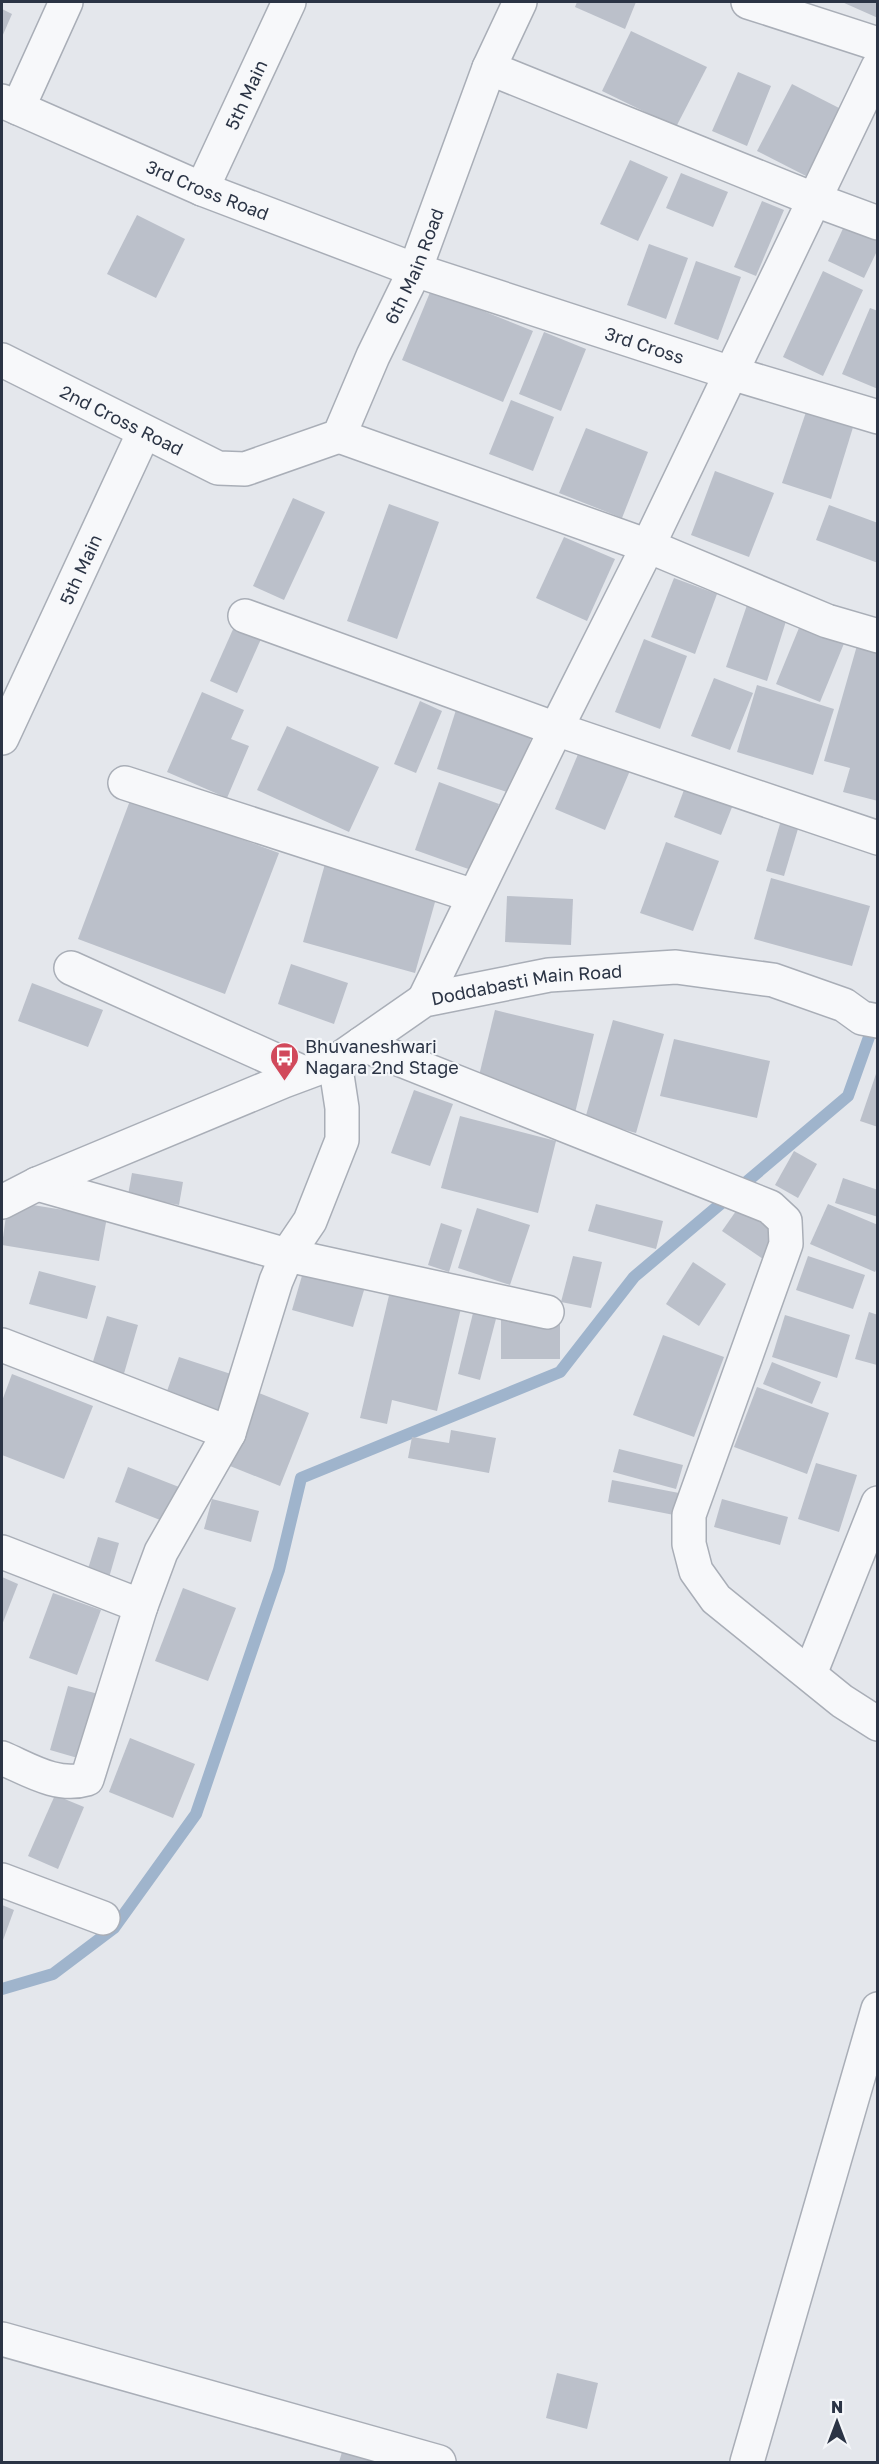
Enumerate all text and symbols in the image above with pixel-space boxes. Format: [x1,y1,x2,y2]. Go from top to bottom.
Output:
street label: 5th Main [220,56,272,133]
street label: 3rd Cross Road [143,155,272,224]
street label: 6th Main Road [379,205,448,328]
street label: 3rd Cross [602,322,687,368]
street label: 2nd Cross Road [57,380,187,460]
street label: 5th Main [55,531,106,608]
street label: Doddabasti Main Road [429,959,623,1009]
place label: Bhuvaneshwari Nagara 2nd Stage [305,1035,459,1078]
bus stop icon: Bhuvaneshwari Nagara 2nd Stage [268,1040,300,1082]
north arrow [807,2392,867,2452]
text: N [831,2397,843,2417]

